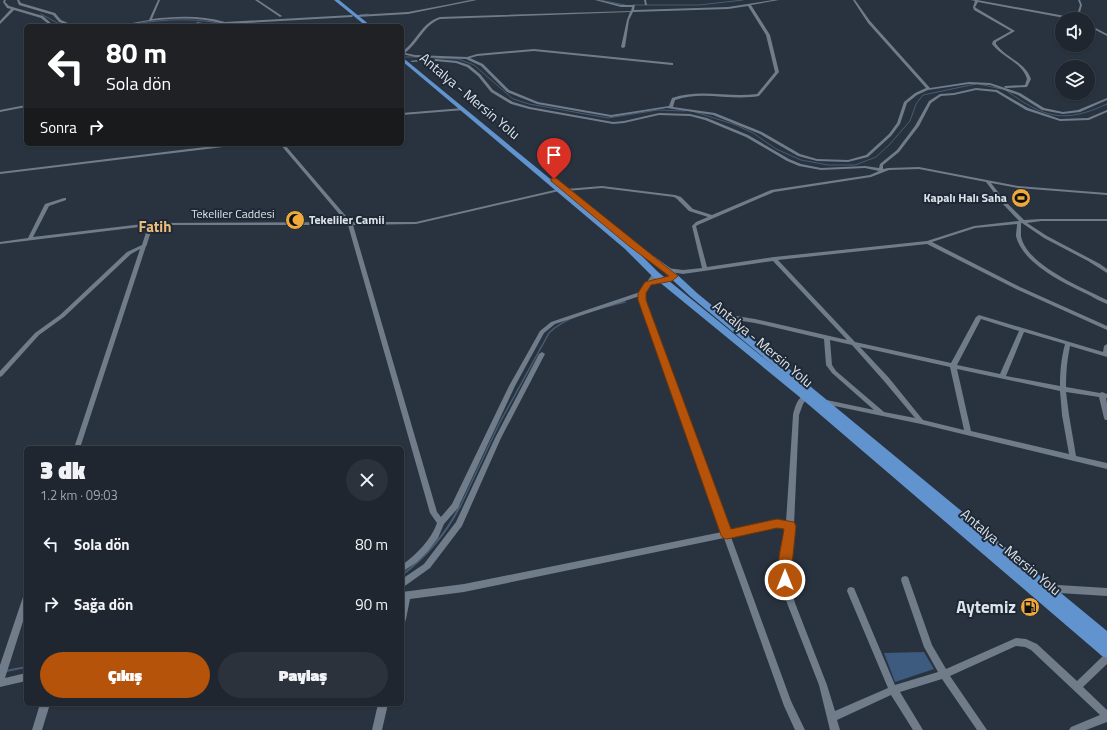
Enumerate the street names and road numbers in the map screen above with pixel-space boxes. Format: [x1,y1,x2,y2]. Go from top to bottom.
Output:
street label: Antalya - Mersin Yolu [416,47,525,144]
street label: Tekeliler Caddesi [191,204,275,223]
street label: Antalya - Mersin Yolu [709,295,818,392]
street label: Antalya - Mersin Yolu [957,503,1066,600]

